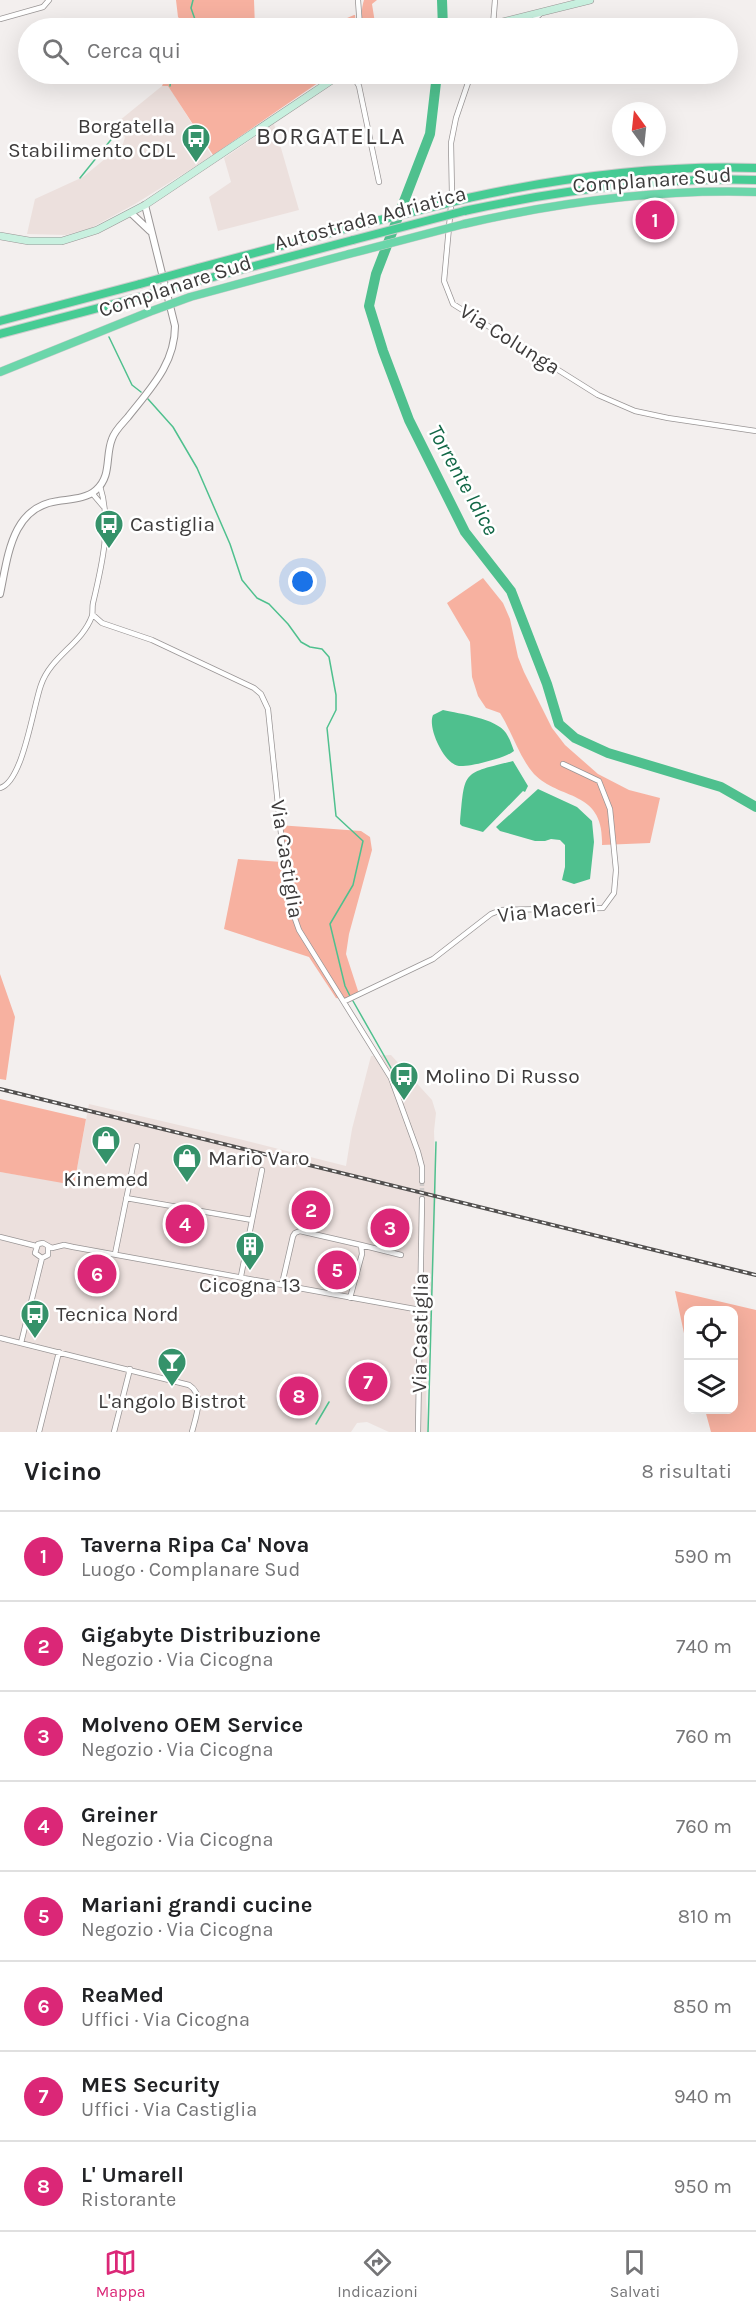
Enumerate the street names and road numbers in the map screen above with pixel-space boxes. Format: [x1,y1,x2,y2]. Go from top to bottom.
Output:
street label: Complanare Sud [572,162,732,198]
street label: Autostrada Adriatica [271,181,469,255]
street label: Complanare Sud [96,250,254,322]
street label: Via Colunga [455,299,565,379]
street label: Via Castiglia [266,798,308,920]
street label: Via Maceri [496,893,598,927]
street label: Via Castiglia [407,1273,433,1393]

